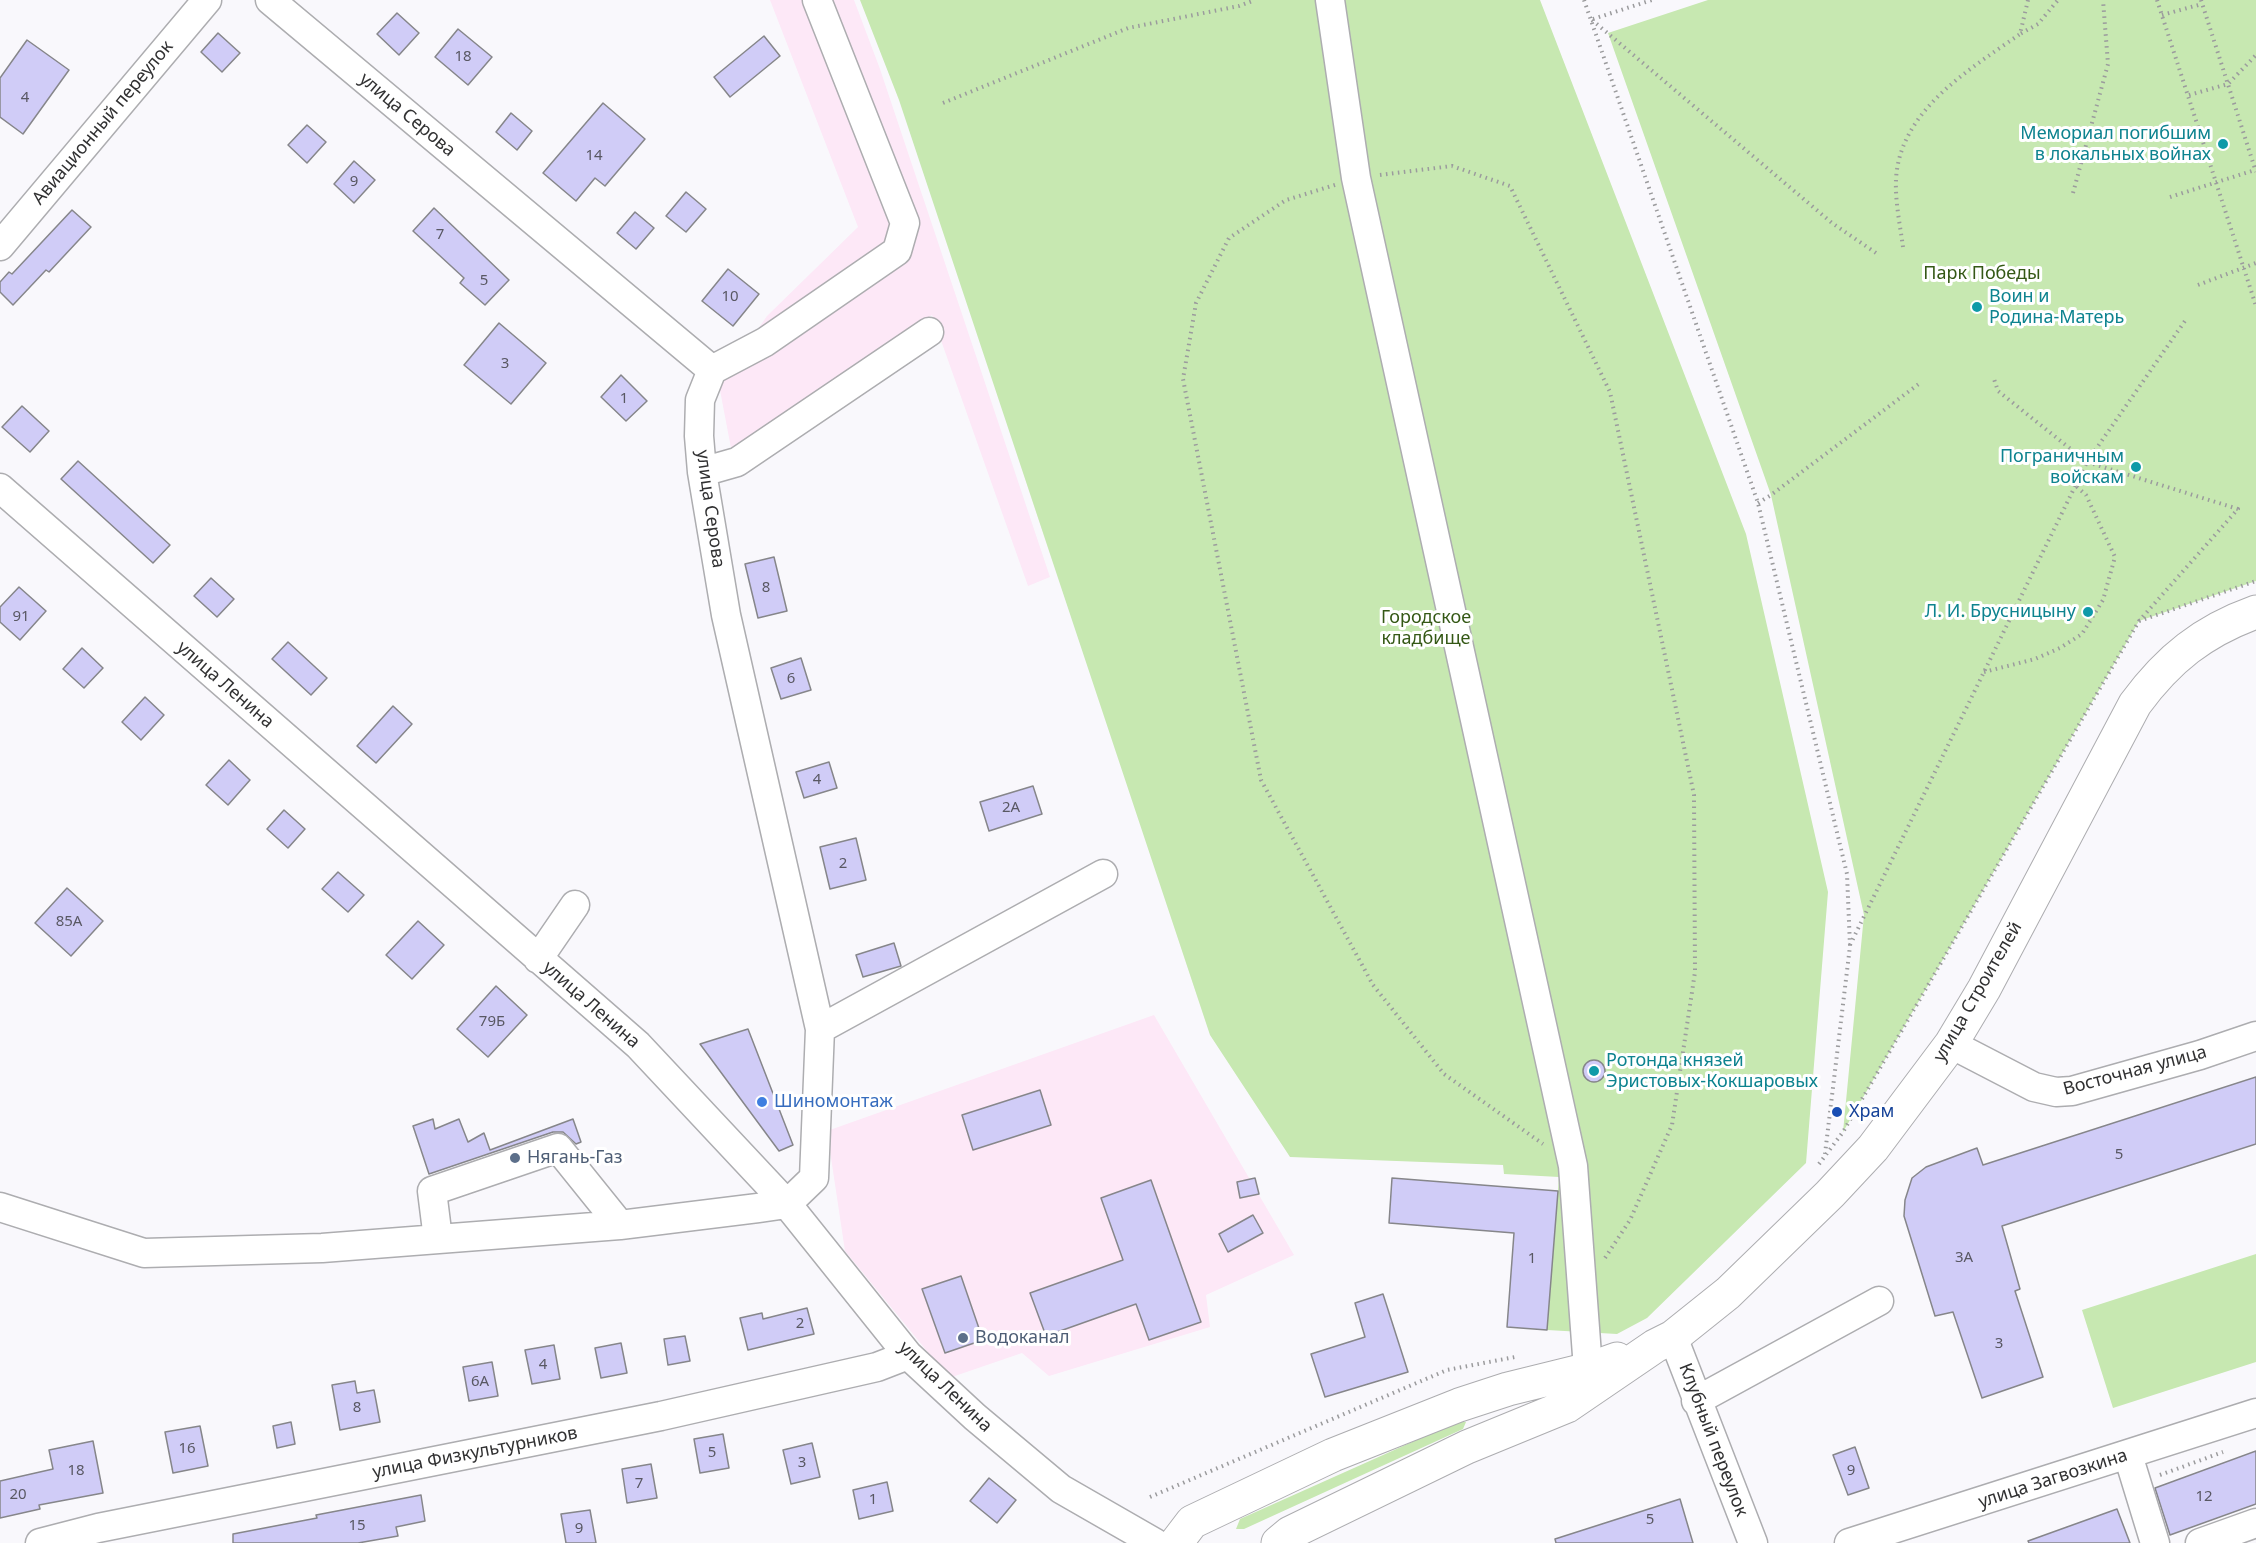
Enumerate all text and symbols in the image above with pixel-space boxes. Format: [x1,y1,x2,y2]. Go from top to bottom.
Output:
street label: Авиационный переулок [28,37,178,209]
house number: 18 [454,48,472,66]
street label: улица Серова [354,68,460,162]
house number: 4 [21,89,29,107]
place label: Мемориал погибшим в локальных войнах [2020,123,2211,166]
marker: Мемориал погибшим в локальных войнах [2216,137,2230,151]
house number: 14 [585,147,603,165]
house number: 9 [350,173,358,191]
house number: 7 [436,226,444,244]
park label: Парк Победы [1923,263,2041,285]
house number: 5 [480,272,488,290]
place label: Воин и Родина-Матерь [1989,286,2124,328]
house number: 10 [721,288,739,306]
marker: Воин и Родина-Матерь [1970,300,1984,314]
house number: 3 [501,355,509,373]
house number: 1 [620,390,628,408]
place label: Пограничным войскам [2000,446,2124,488]
street label: улица Серова [691,449,729,569]
marker: Пограничным войскам [2129,460,2143,474]
house number: 8 [762,579,770,597]
place label: Л. И. Брусницыну [1925,601,2076,623]
marker: Л. И. Брусницыну [2081,605,2095,619]
park label: Городское кладбище [1381,607,1471,650]
house number: 91 [12,608,30,626]
street label: улица Ленина [172,637,278,733]
house number: 6 [787,670,795,688]
house number: 4 [813,771,821,789]
house number: 2А [1002,799,1020,817]
house number: 2 [839,855,847,873]
house number: 85А [56,913,82,931]
street label: улица Строителей [1929,918,2027,1066]
street label: улица Ленина [538,957,644,1053]
house number: 79Б [479,1013,505,1031]
street label: Восточная улица [2061,1041,2209,1101]
place label: Ротонда князей Эристовых-Кокшаровых [1606,1050,1818,1092]
marker: Ротонда князей Эристовых-Кокшаровых [1587,1064,1601,1078]
place label: Шиномонтаж [774,1091,893,1113]
marker: Шиномонтаж [755,1095,769,1109]
place label: Храм [1849,1101,1894,1123]
marker: Храм [1830,1105,1844,1119]
house number: 5 [2115,1146,2123,1164]
place label: Нягань-Газ [527,1147,623,1169]
marker: Нягань-Газ [508,1151,522,1165]
house number: 3А [1955,1249,1973,1267]
house number: 1 [1528,1250,1536,1268]
house number: 2 [796,1315,804,1333]
place label: Водоканал [975,1327,1070,1349]
marker: Водоканал [956,1331,970,1345]
house number: 3 [1995,1335,2003,1353]
street label: улица Ленина [894,1337,996,1437]
house number: 4 [539,1356,547,1374]
street label: Клубный переулок [1674,1360,1752,1520]
house number: 6А [471,1373,489,1391]
house number: 8 [353,1399,361,1417]
street label: улица Физкультурников [371,1423,579,1483]
house number: 16 [178,1440,196,1458]
house number: 5 [708,1444,716,1462]
street label: улица Загвозкина [1976,1445,2130,1513]
house number: 3 [798,1454,806,1472]
house number: 18 [67,1462,85,1480]
house number: 9 [1847,1462,1855,1480]
house number: 7 [635,1475,643,1493]
house number: 20 [9,1486,27,1504]
house number: 12 [2195,1488,2213,1506]
house number: 1 [869,1491,877,1509]
house number: 5 [1646,1511,1654,1529]
house number: 15 [348,1517,366,1535]
house number: 9 [575,1520,583,1538]

